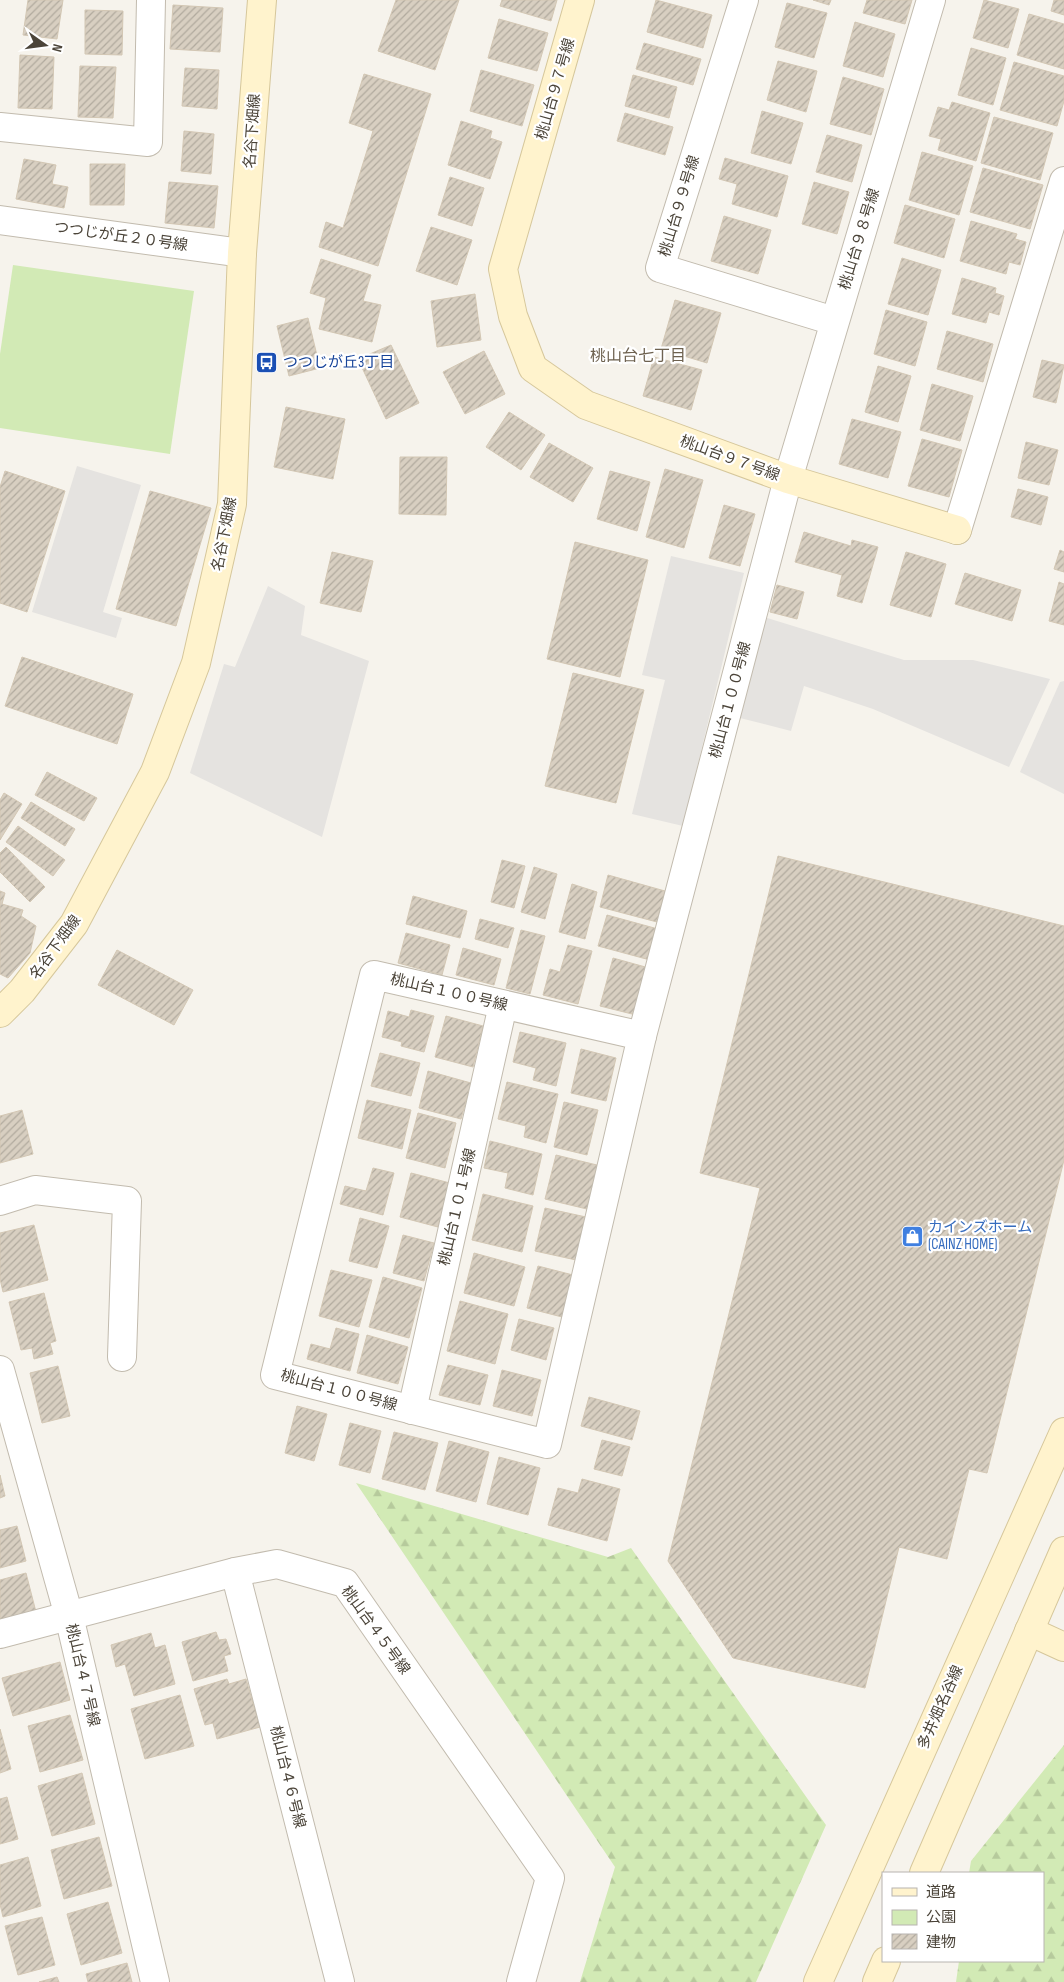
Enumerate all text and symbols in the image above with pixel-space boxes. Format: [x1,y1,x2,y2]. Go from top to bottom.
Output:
north arrow [20,20,70,70]
street label: 桃山台９７号線 [532,36,579,142]
text: N [48,42,66,54]
street label: 名谷下畑線 [240,93,265,169]
street label: 桃山台９９号線 [655,153,704,259]
street label: 桃山台９８号線 [835,186,884,292]
street label: つつじが丘２０号線 [53,218,189,255]
district label: 桃山台七丁目 [590,347,686,366]
bus stop icon: つつじが丘3丁目 [255,350,279,374]
place label: つつじが丘3丁目 [283,353,394,372]
street label: 桃山台９７号線 [677,432,782,485]
street label: 名谷下畑線 [208,495,241,573]
street label: 桃山台１００号線 [706,640,755,761]
street label: 名谷下畑線 [26,911,85,983]
street label: 桃山台１００号線 [388,970,509,1015]
street label: 桃山台１０１号線 [435,1147,480,1268]
place label: カインズホーム (CAINZ HOME) [928,1218,1032,1254]
shop icon: カインズホーム (CAINZ HOME) [900,1224,924,1248]
street label: 桃山台１００号線 [278,1366,399,1415]
street label: 桃山台４５号線 [337,1582,414,1678]
street label: 桃山台４７号線 [61,1622,104,1728]
street label: 多井畑名谷線 [913,1662,967,1752]
street label: 桃山台４６号線 [266,1724,309,1830]
legend [882,1872,1044,1962]
text: 道路 [926,1883,956,1902]
text: 公園 [926,1908,956,1927]
text: 建物 [926,1933,956,1952]

